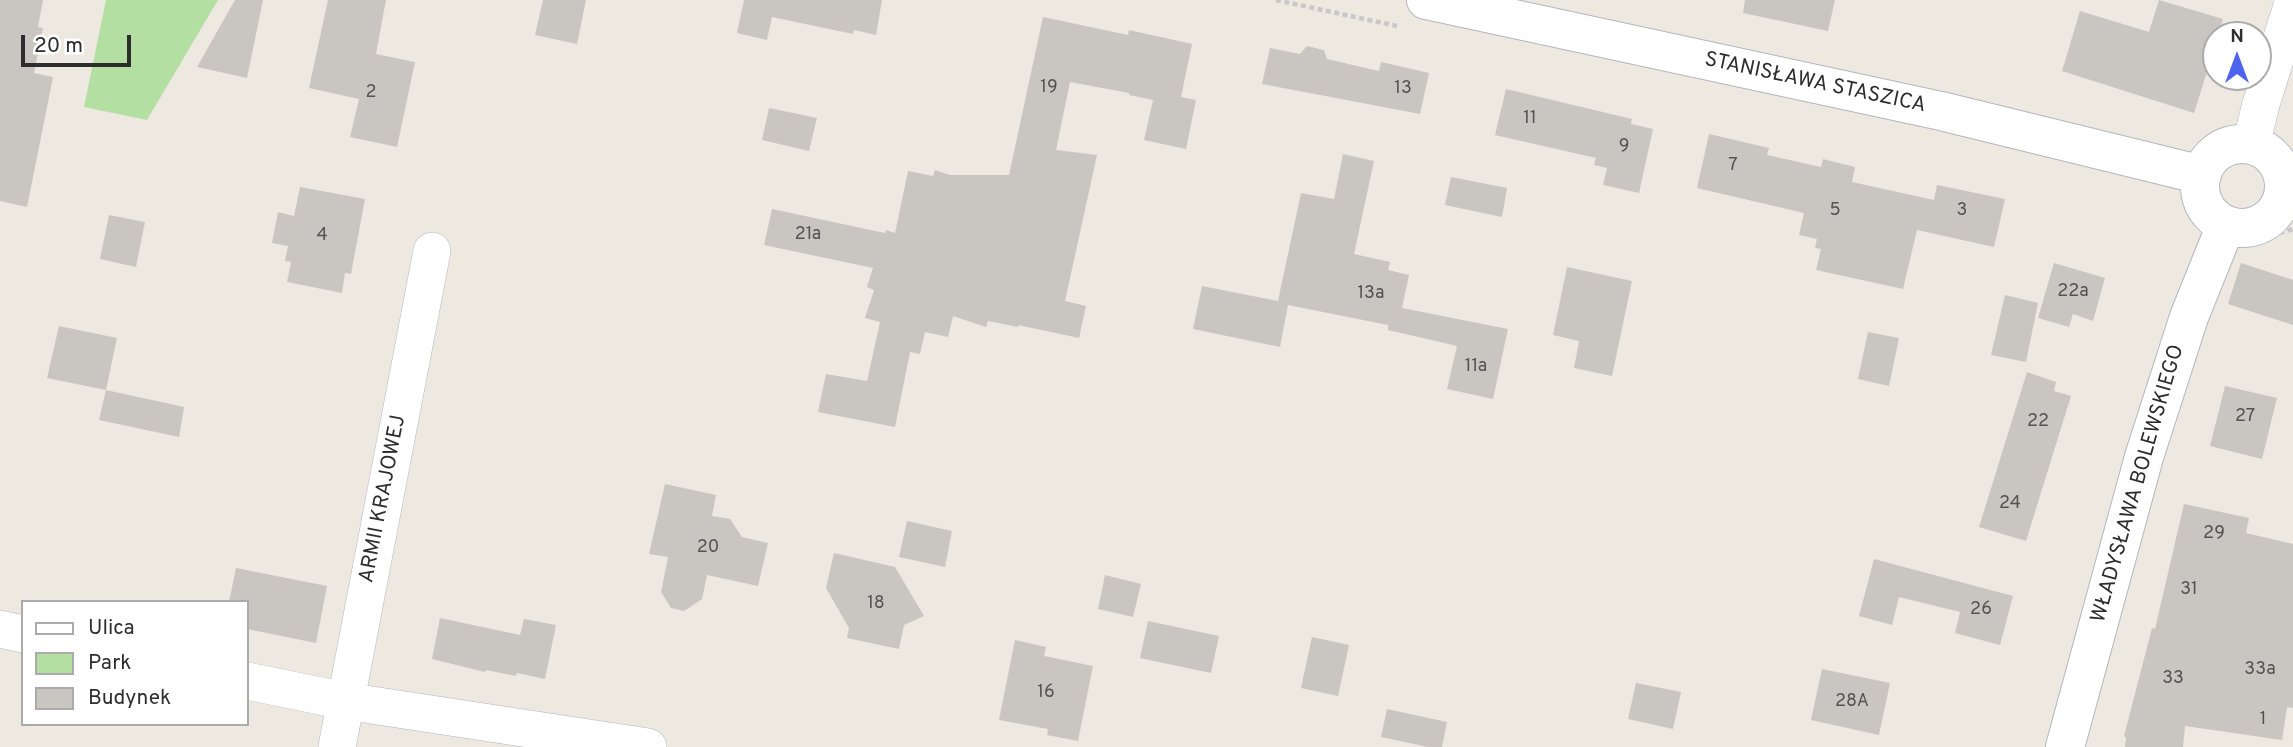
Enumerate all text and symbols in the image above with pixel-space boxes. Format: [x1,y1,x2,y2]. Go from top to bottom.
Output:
scale bar [24,21,135,65]
north arrow [2202,21,2272,91]
text: N [2230,25,2244,49]
text: 20 m [34,33,83,60]
street label: STANISŁAWA STASZICA [1702,48,1928,120]
house number: 19 [1040,77,1058,99]
house number: 13 [1394,78,1412,100]
house number: 2 [365,82,377,104]
house number: 11 [1523,108,1537,130]
house number: 9 [1619,136,1629,158]
house number: 7 [1728,155,1738,177]
house number: 5 [1829,200,1841,222]
house number: 3 [1957,200,1967,222]
house number: 21a [795,224,821,246]
house number: 4 [316,225,328,247]
house number: 22a [2057,281,2089,303]
house number: 13a [1357,283,1385,305]
street label: WŁADYSŁAWA BOLEWSKIEGO [2087,342,2191,626]
house number: 11a [1465,356,1487,378]
house number: 27 [2235,406,2255,428]
house number: 22 [2027,411,2049,433]
street label: ARMII KRAJOWEJ [355,413,413,585]
house number: 24 [1999,493,2021,515]
house number: 29 [2203,523,2225,545]
house number: 20 [697,537,719,559]
house number: 31 [2180,579,2198,601]
house number: 18 [867,593,885,615]
house number: 26 [1970,599,1992,621]
legend [21,600,248,726]
text: Ulica [88,615,135,642]
text: Park [88,650,131,677]
house number: 33a [2244,659,2276,681]
house number: 33 [2162,668,2184,690]
house number: 16 [1037,682,1055,704]
text: Budynek [88,685,171,712]
house number: 28A [1835,691,1869,713]
house number: 1 [2260,709,2266,731]

